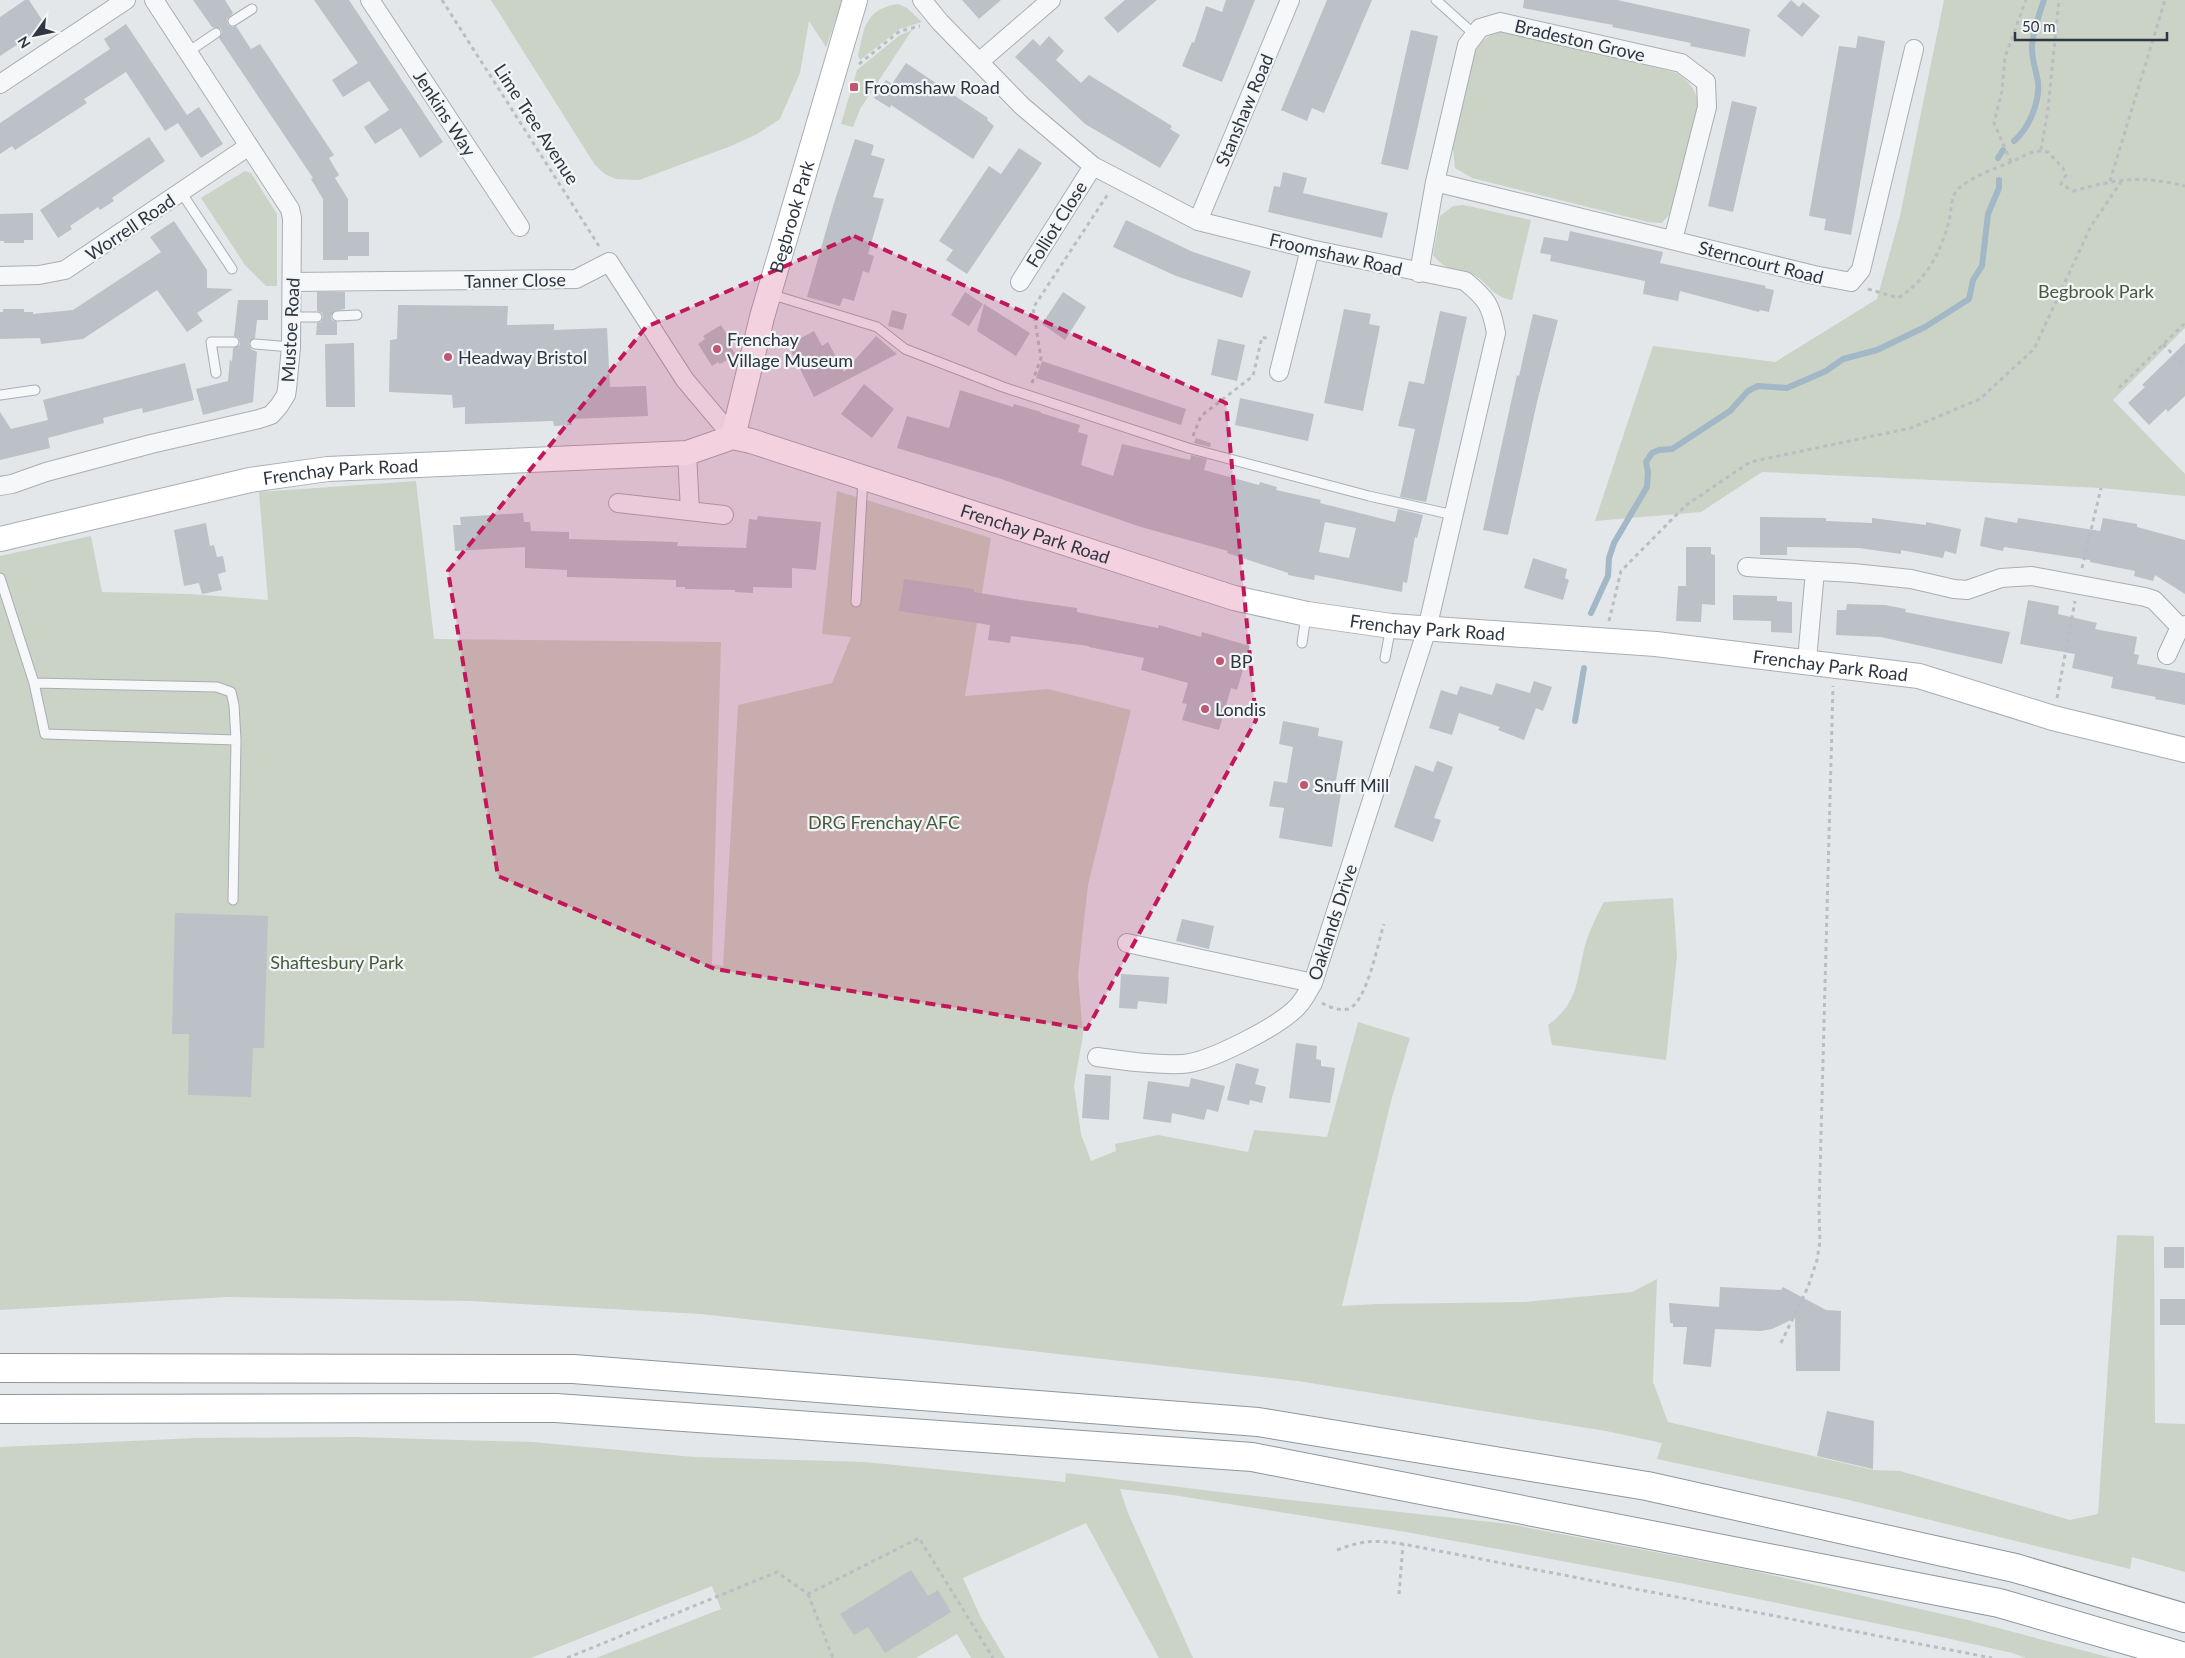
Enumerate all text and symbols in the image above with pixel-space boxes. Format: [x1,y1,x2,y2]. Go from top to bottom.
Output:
north arrow [10,10,60,60]
scale bar [2015,10,2168,42]
street label: Bradeston Grove [1513,14,1647,66]
text: 50 m [2022,17,2056,35]
text: N [14,33,34,52]
street label: Stanshaw Road [1210,51,1278,169]
street label: Lime Tree Avenue [490,60,584,188]
street label: Jenkins Way [409,66,481,161]
place label: Froomshaw Road [864,76,1000,98]
marker: Froomshaw Road [848,81,860,93]
street label: Begbrook Park [765,157,819,275]
street label: Folliot Close [1021,177,1091,271]
street label: Worrell Road [81,189,179,265]
street label: Froomshaw Road [1267,228,1405,280]
street label: Sterncourt Road [1696,236,1826,288]
street label: Tanner Close [464,268,566,292]
street label: Mustoe Road [276,277,304,383]
park label: Begbrook Park [2038,280,2155,302]
place label: Frenchay Village Museum [727,328,853,371]
marker: Frenchay Village Museum [711,343,723,355]
place label: Headway Bristol [458,346,587,368]
marker: Headway Bristol [442,351,454,363]
street label: Frenchay Park Road [262,454,419,489]
street label: Frenchay Park Road [958,499,1113,568]
street label: Frenchay Park Road [1348,609,1506,645]
street label: Frenchay Park Road [1752,645,1909,686]
place label: BP [1230,650,1253,672]
marker: BP [1214,655,1226,667]
place label: Londis [1215,698,1266,720]
marker: Londis [1199,703,1211,715]
place label: Snuff Mill [1314,774,1389,796]
marker: Snuff Mill [1298,779,1310,791]
park label: DRG Frenchay AFC [808,811,960,833]
street label: Oaklands Drive [1303,861,1361,983]
park label: Shaftesbury Park [270,951,405,973]

